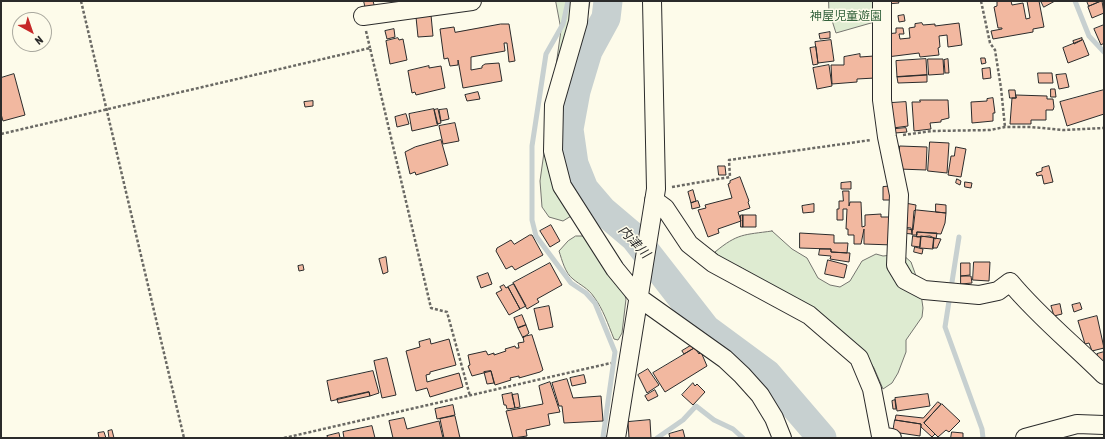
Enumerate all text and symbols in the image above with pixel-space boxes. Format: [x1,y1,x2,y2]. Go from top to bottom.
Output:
park label: 神屋児童遊園 [810,9,882,23]
north arrow [12,12,52,52]
text: N [33,34,45,47]
water label: 内津川 [615,222,653,262]

